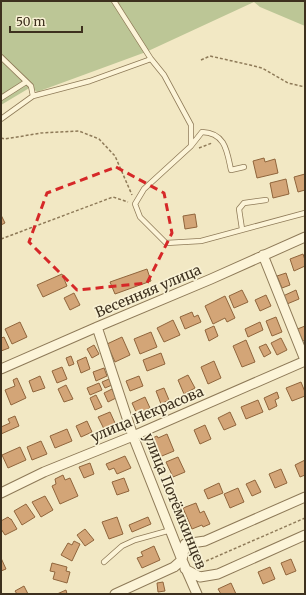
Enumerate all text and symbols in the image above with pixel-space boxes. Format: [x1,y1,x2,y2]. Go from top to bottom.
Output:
scale bar [10,8,82,34]
text: 50 m [16,14,45,29]
street label: Весенняя улица [92,260,204,321]
street label: улица Некрасова [88,382,207,446]
street label: улица Потёмкинцев [139,430,211,572]

